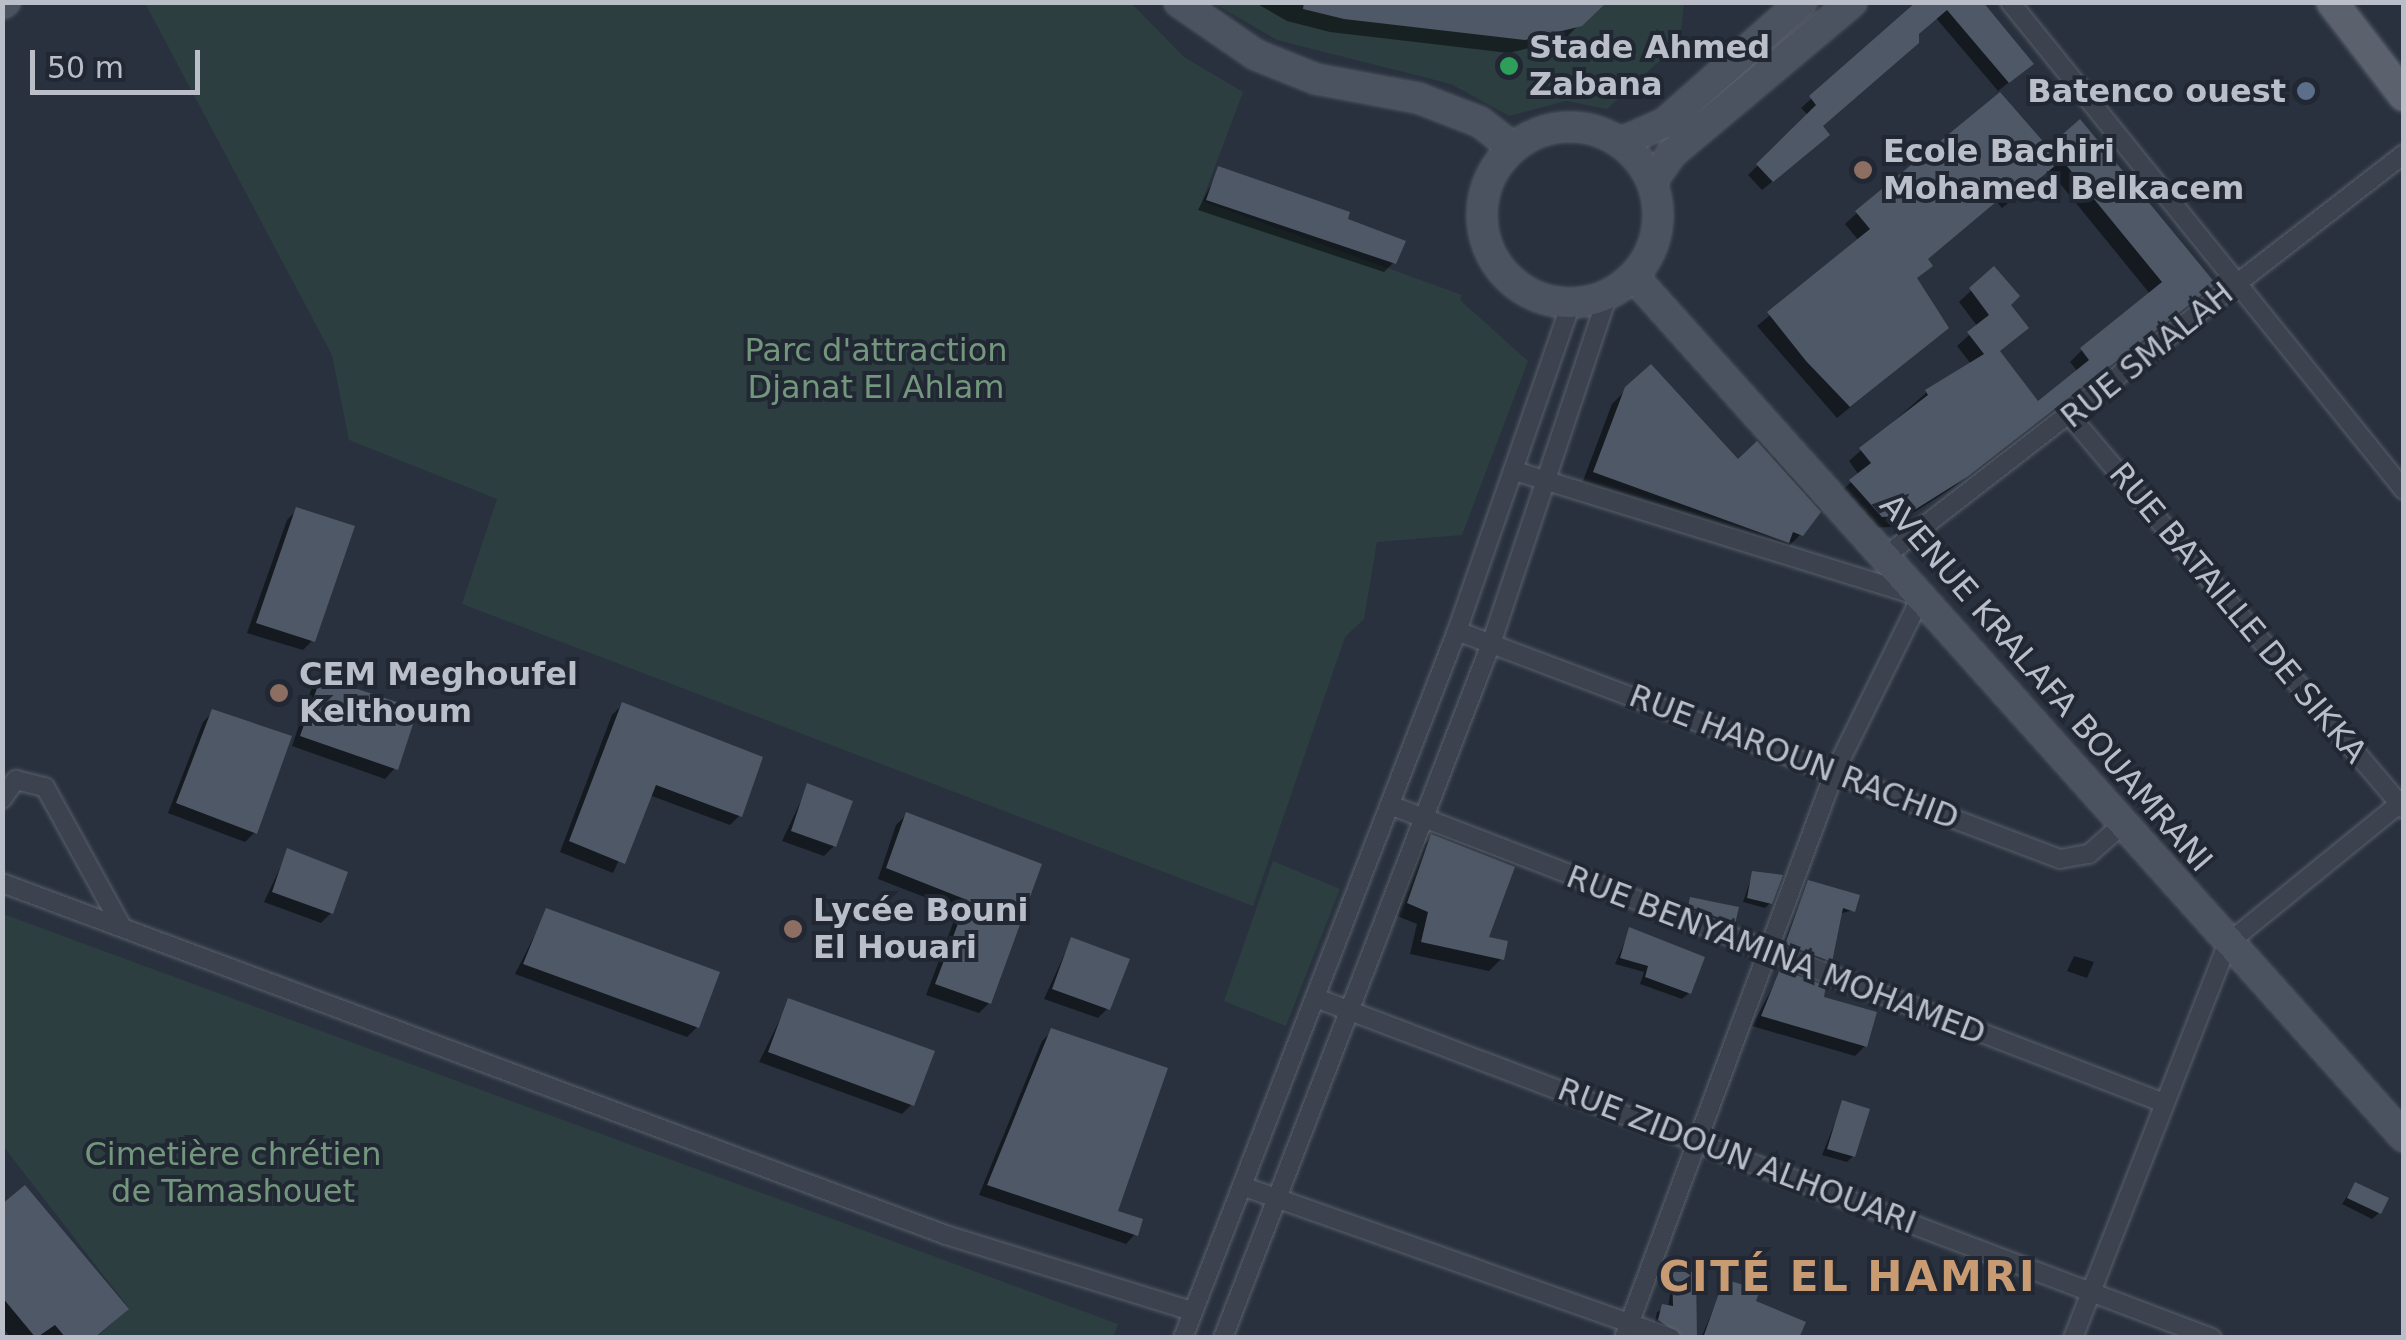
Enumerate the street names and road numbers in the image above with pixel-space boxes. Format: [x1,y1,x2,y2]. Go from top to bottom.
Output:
street label: RUE SMALAH [2053,274,2241,436]
street label: RUE BATAILLE DE SIKKA [2101,455,2375,771]
street label: AVENUE KRALAFA BOUAMRANI [1872,487,2220,879]
street label: RUE HAROUN RACHID [1624,676,1964,838]
street label: RUE BENYAMINA MOHAMED [1561,857,1991,1053]
street label: RUE ZIDOUN ALHOUARI [1552,1070,1922,1242]

